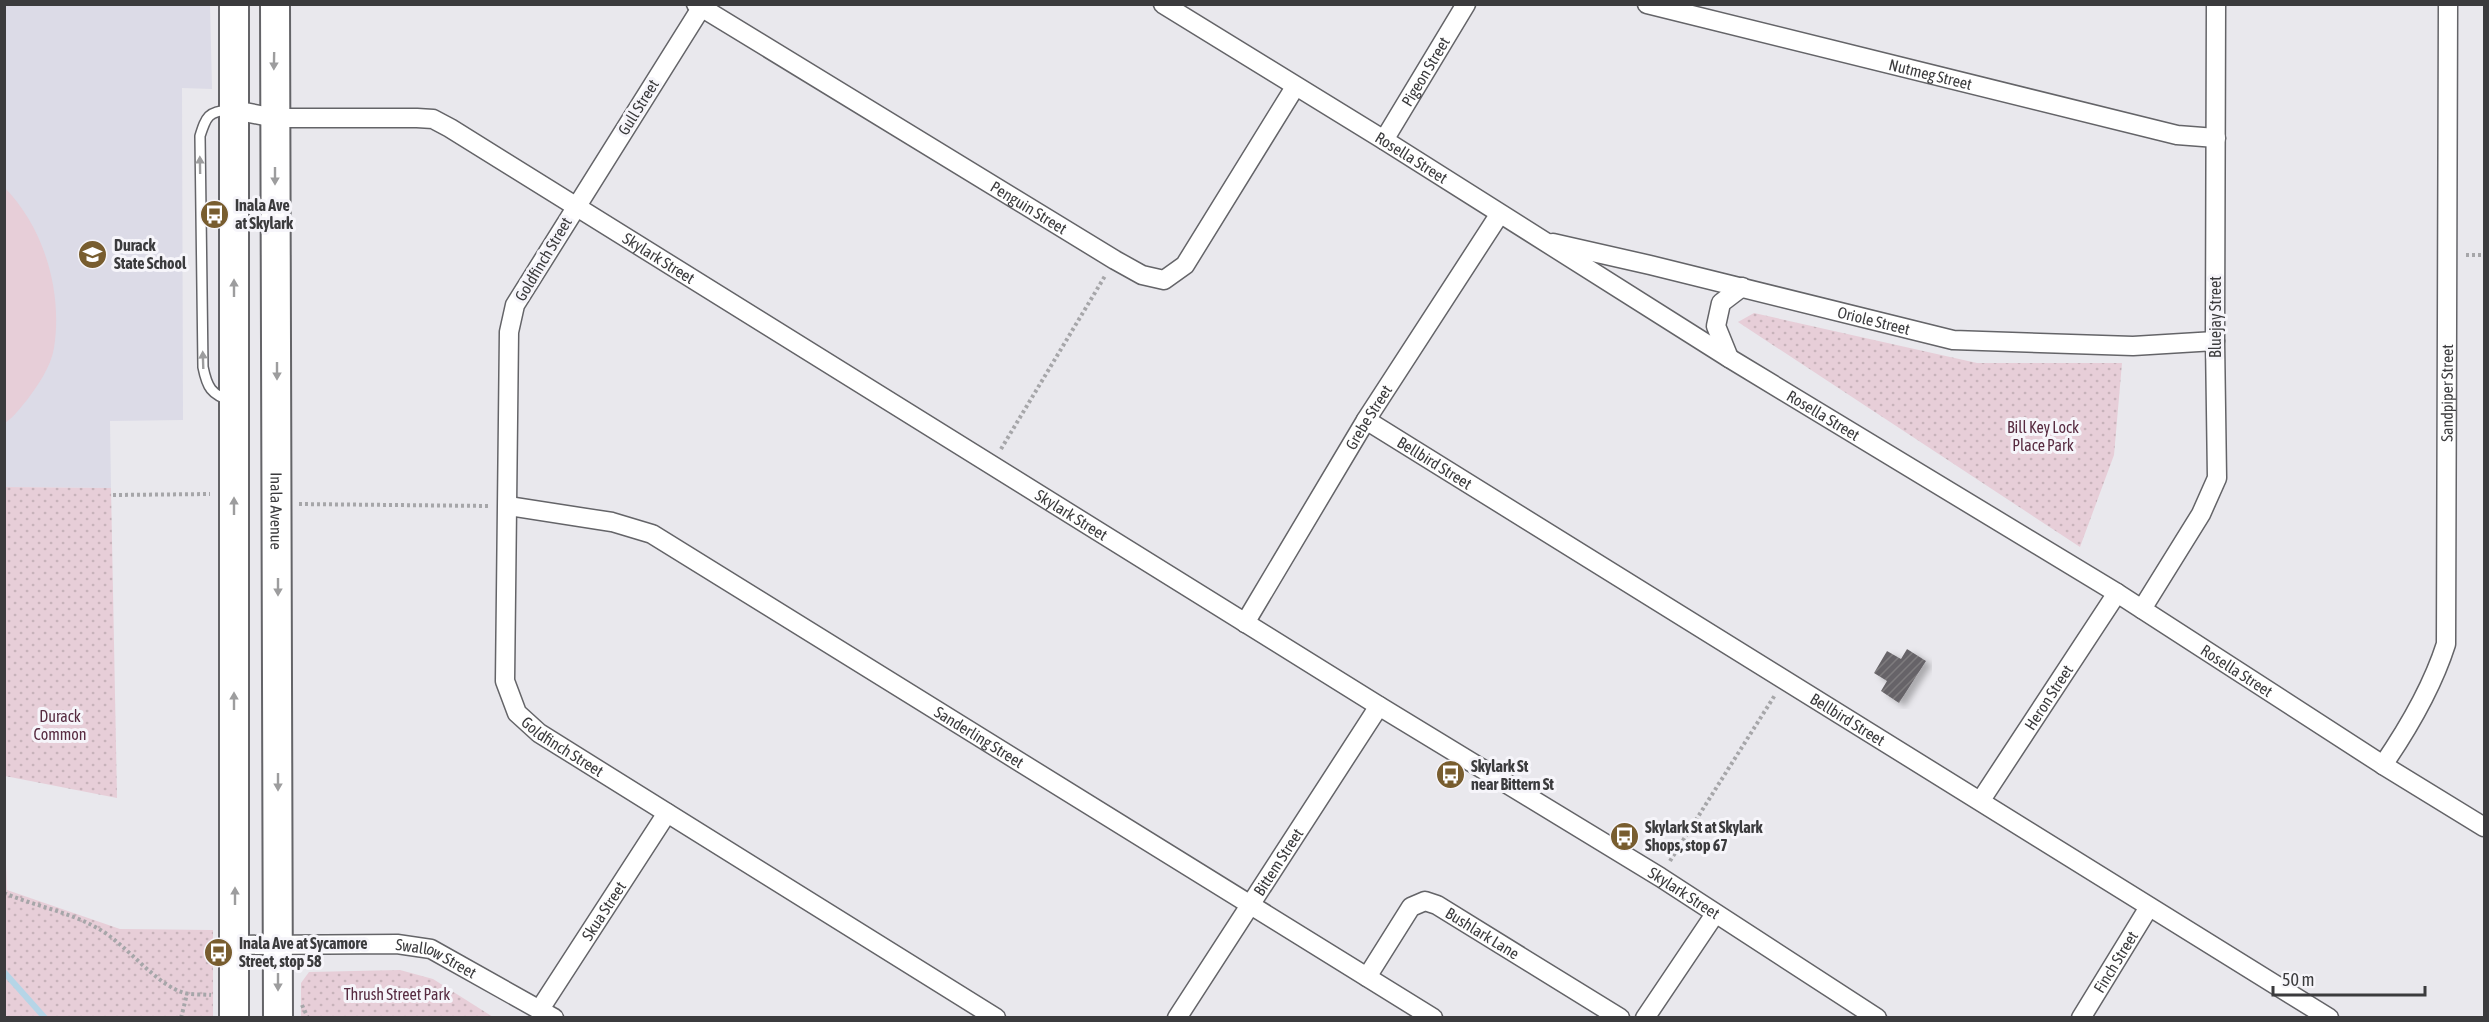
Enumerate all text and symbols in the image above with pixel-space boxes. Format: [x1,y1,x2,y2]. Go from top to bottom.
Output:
street label: Pigeon Street [1398,33,1453,109]
one-way arrow [270,52,279,71]
street label: Nutmeg Street [1887,55,1974,93]
street label: Gull Street [614,76,662,138]
street label: Rosella Street [1372,128,1451,187]
one-way arrow [195,156,205,175]
one-way arrow [270,167,280,186]
street label: Penguin Street [987,177,1071,238]
place label: Inala Ave at Skylark [235,196,294,232]
bus stop icon: Inala Ave at Skylark [198,198,230,230]
street label: Goldfinch Street [511,214,575,304]
street label: Skylark Street [620,229,698,287]
place label: Durack State School [114,236,187,272]
school or university icon: Durack State School [77,238,109,270]
street label: Bluejay Street [2206,276,2225,358]
one-way arrow [229,278,239,297]
street label: Oriole Street [1836,303,1912,338]
street label: Sandpiper Street [2438,344,2457,442]
one-way arrow [199,351,208,370]
one-way arrow [272,362,282,381]
street label: Grebe Street [1342,381,1396,453]
street label: Rosella Street [1784,386,1863,444]
park label: Bill Key Lock Place Park [2007,418,2079,454]
street label: Bellbird Street [1394,433,1476,493]
street label: Inala Avenue [267,472,286,550]
street label: Skylark Street [1032,486,1111,544]
one-way arrow [229,497,239,516]
one-way arrow [273,578,283,597]
street label: Rosella Street [2198,641,2276,700]
street label: Heron Street [2021,661,2077,733]
street label: Bellbird Street [1807,689,1889,749]
one-way arrow [229,692,239,711]
street label: Sanderling Street [931,702,1027,771]
park label: Durack Common [33,707,87,743]
street label: Goldfinch Street [518,713,607,780]
place label: Skylark St near Bittern St [1471,757,1554,793]
bus stop icon: Skylark St near Bittern St [1434,759,1466,791]
one-way arrow [273,773,283,792]
place label: Skylark St at Skylark Shops, stop 67 [1645,818,1763,854]
bus stop icon: Skylark St at Skylark Shops, stop 67 [1608,820,1640,852]
street label: Bittem Street [1250,825,1307,899]
street label: Skylark Street [1645,863,1724,923]
street label: Skua Street [578,878,629,944]
one-way arrow [230,887,240,906]
street label: Bushlark Lane [1442,904,1523,963]
street label: Finch Street [2090,927,2141,996]
place label: Inala Ave at Sycamore Street, stop 58 [239,934,368,970]
street label: Swallow Street [395,935,480,982]
bus stop icon: Inala Ave at Sycamore Street, stop 58 [202,936,234,968]
scale bar [2273,959,2424,997]
text: 50 m [2282,969,2314,990]
one-way arrow [273,972,283,991]
park label: Thrush Street Park [344,985,450,1003]

